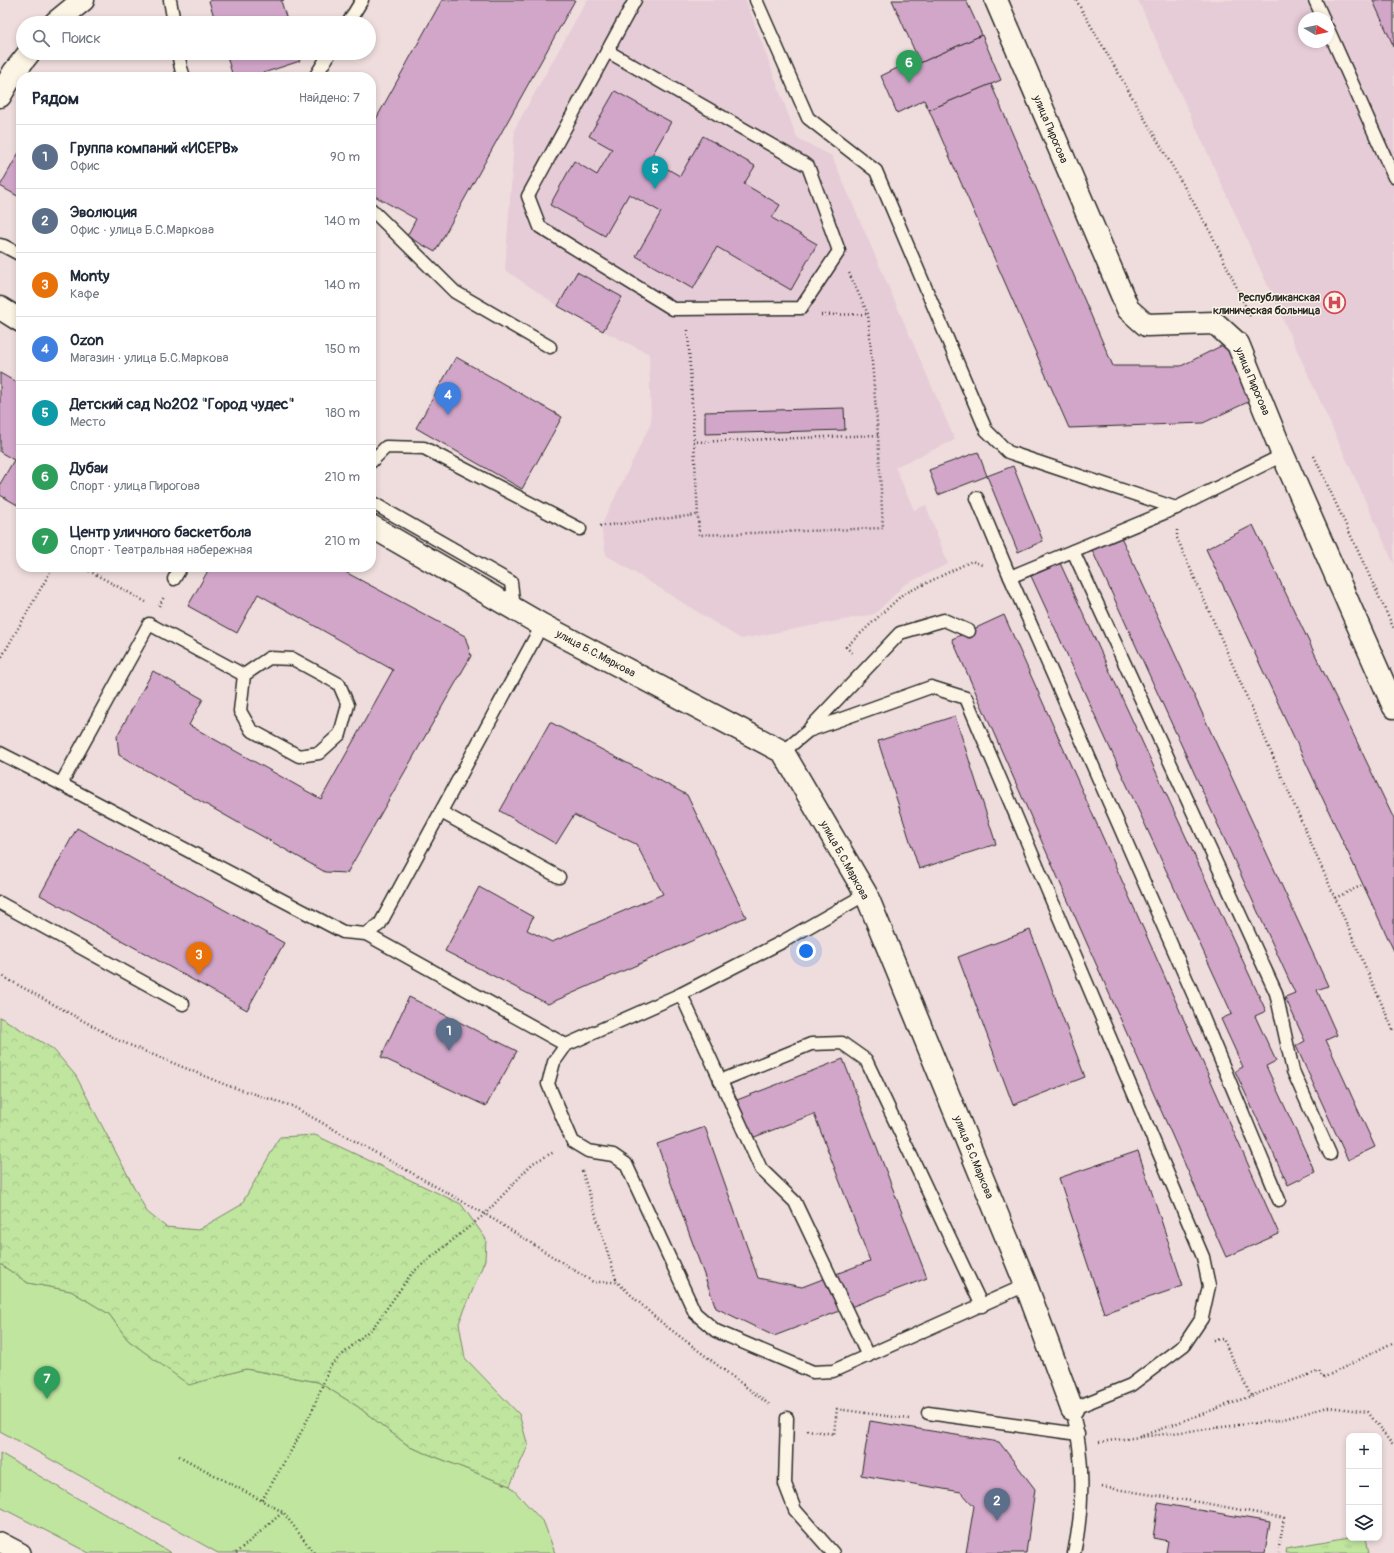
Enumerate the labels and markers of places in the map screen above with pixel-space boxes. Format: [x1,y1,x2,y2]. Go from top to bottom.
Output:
pin: 6 [896,50,922,83]
pin: 5 [642,156,668,189]
hospital icon: Республиканская клиническая больница [1322,290,1348,316]
place label: Республиканская клиническая больница [1213,291,1320,317]
pin: 4 [435,382,461,415]
pin: 3 [186,942,212,975]
pin: 1 [436,1018,462,1051]
pin: 7 [34,1366,60,1399]
pin: 2 [984,1488,1010,1521]

